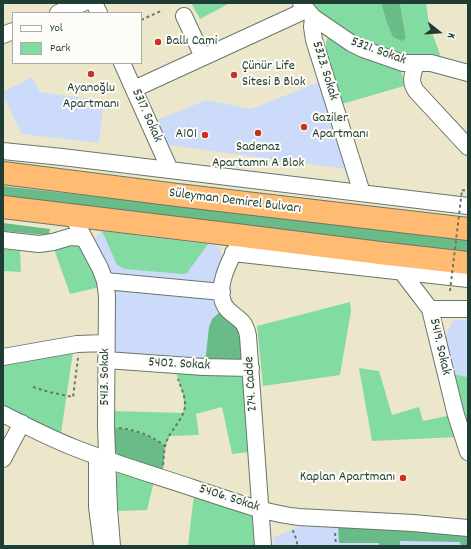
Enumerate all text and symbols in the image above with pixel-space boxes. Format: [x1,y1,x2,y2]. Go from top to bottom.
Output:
legend [12,12,142,64]
north arrow [419,12,459,52]
text: Yol [50,20,63,37]
text: K [442,31,459,40]
place label: Ballı Cami [166,34,217,50]
street label: 5321. Sokak [348,34,408,70]
marker: Ballı Cami [153,37,163,47]
street label: 5323. Sokak [307,39,341,103]
text: Park [50,40,70,57]
place label: Çünür Life Sitesi B Blok [242,59,306,92]
marker: Ayanoğlu Apartmanı [86,69,96,79]
marker: Çünür Life Sitesi B Blok [229,70,239,80]
place label: Ayanoğlu Apartmanı [63,81,119,114]
street label: 5317. Sokak [127,86,165,146]
place label: Gaziler Apartmanı [312,111,368,144]
marker: Gaziler Apartmanı [299,122,309,132]
place label: A101 [176,127,197,143]
marker: Sadenaz Apartamnı A Blok [253,128,263,138]
marker: A101 [200,130,210,140]
place label: Sadenaz Apartamnı A Blok [212,140,304,172]
street label: Süleyman Demirel Bulvarı [168,186,302,218]
street label: 5419. Sokak [424,317,454,377]
street label: 5413. Sokak [98,348,114,406]
street label: 5402. Sokak [148,355,210,375]
street label: 274. Cadde [242,356,262,412]
place label: Kaplan Apartmanı [300,470,395,486]
marker: Kaplan Apartmanı [398,473,408,483]
street label: 5406. Sokak [197,481,261,517]

